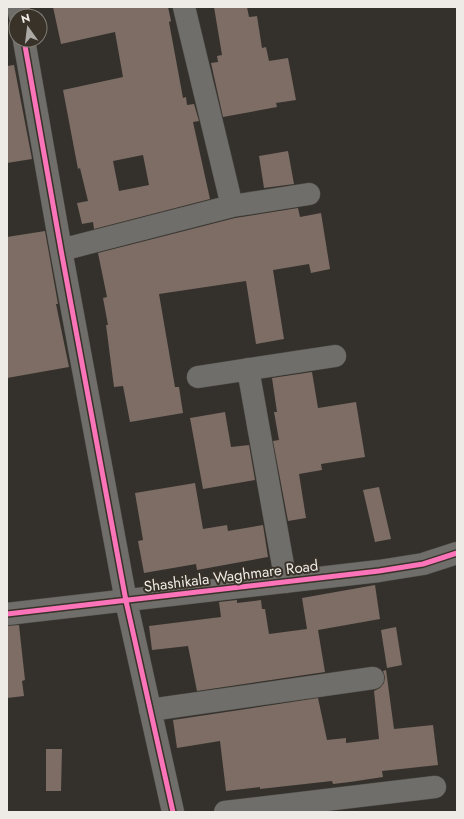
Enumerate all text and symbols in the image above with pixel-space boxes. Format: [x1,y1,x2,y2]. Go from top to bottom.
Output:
north arrow [8,8,48,48]
text: N [19,9,32,27]
street label: Shashikala Waghmare Road [143,554,319,598]

